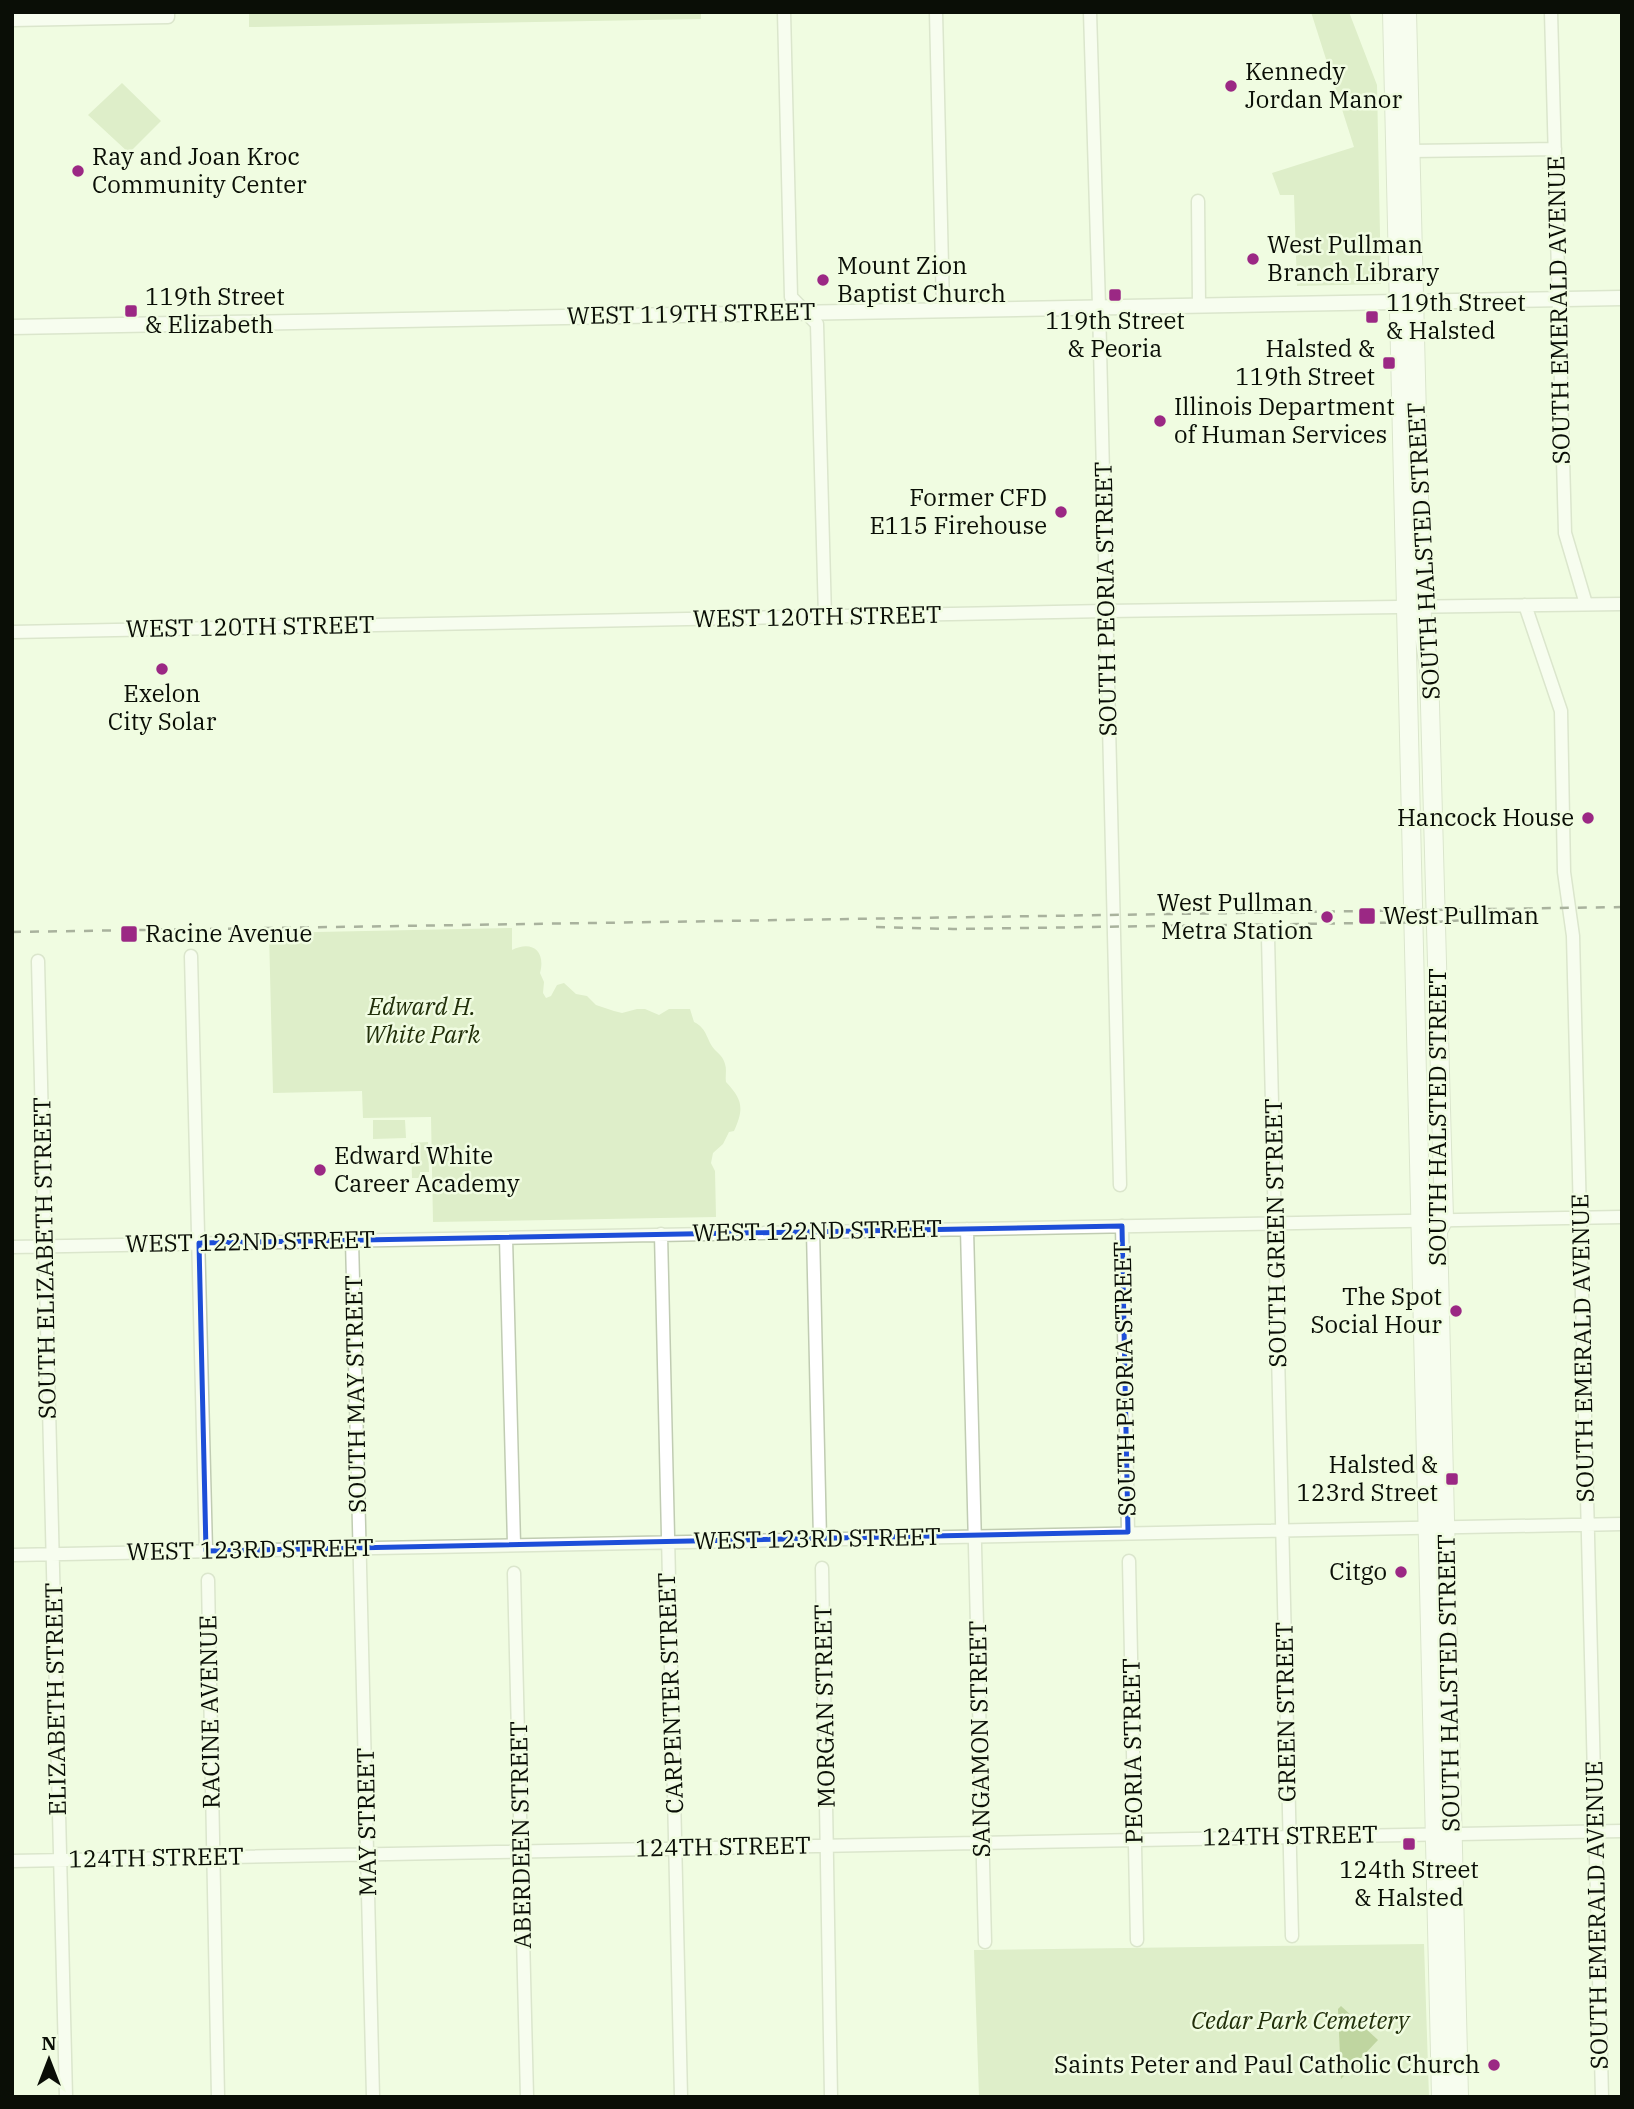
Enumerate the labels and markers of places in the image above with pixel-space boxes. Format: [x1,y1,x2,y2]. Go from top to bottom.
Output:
place label: Kennedy Jordan Manor [1245,55,1402,115]
marker: Kennedy Jordan Manor [1223,78,1239,94]
place label: Ray and Joan Kroc Community Center [92,140,307,200]
marker: Ray and Joan Kroc Community Center [70,163,86,179]
place label: West Pullman Branch Library [1267,228,1439,288]
place label: Mount Zion Baptist Church [837,249,1006,309]
marker: West Pullman Branch Library [1245,251,1261,267]
marker: Mount Zion Baptist Church [815,272,831,288]
place label: 119th Street & Elizabeth [145,280,285,340]
place label: 119th Street & Halsted [1386,286,1526,346]
marker: 119th Street & Peoria [1107,287,1123,303]
marker: 119th Street & Elizabeth [123,303,139,319]
place label: 119th Street & Peoria [1045,304,1185,364]
marker: 119th Street & Halsted [1364,309,1380,325]
place label: Halsted & 119th Street [1235,332,1375,392]
marker: Halsted & 119th Street [1381,355,1397,371]
place label: Illinois Department of Human Services [1174,390,1395,450]
marker: Illinois Department of Human Services [1152,413,1168,429]
place label: Former CFD E115 Firehouse [869,481,1047,541]
marker: Former CFD E115 Firehouse [1053,504,1069,520]
marker: Exelon City Solar [154,661,170,677]
place label: Exelon City Solar [108,677,217,737]
place label: Hancock House [1397,801,1574,833]
marker: Hancock House [1580,810,1596,826]
place label: West Pullman Metra Station [1157,886,1313,946]
place label: West Pullman [1383,899,1539,931]
marker: West Pullman [1357,906,1377,926]
marker: West Pullman Metra Station [1319,909,1335,925]
place label: Racine Avenue [145,917,312,949]
marker: Racine Avenue [119,924,139,944]
place label: Edward White Career Academy [334,1139,520,1199]
marker: Edward White Career Academy [312,1162,328,1178]
place label: The Spot Social Hour [1310,1280,1442,1340]
marker: The Spot Social Hour [1448,1303,1464,1319]
place label: Halsted & 123rd Street [1297,1448,1438,1508]
marker: Halsted & 123rd Street [1444,1471,1460,1487]
place label: Citgo [1329,1555,1387,1587]
marker: Citgo [1393,1564,1409,1580]
marker: 124th Street & Halsted [1401,1836,1417,1852]
place label: 124th Street & Halsted [1339,1853,1479,1913]
place label: Saints Peter and Paul Catholic Church [1054,2048,1480,2080]
marker: Saints Peter and Paul Catholic Church [1486,2057,1502,2073]

